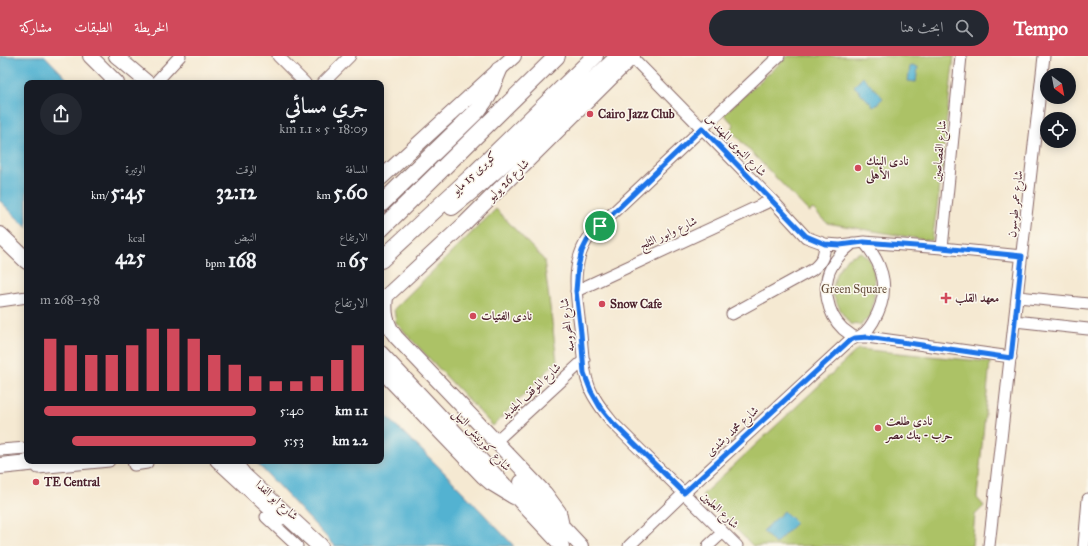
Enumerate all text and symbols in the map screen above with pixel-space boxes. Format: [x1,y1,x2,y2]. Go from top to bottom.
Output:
search box [709,10,989,46]
icon: search [953,17,975,39]
text: Tempo [1013,17,1068,40]
text: ابحث هنا [900,18,943,36]
text: مشاركة [20,19,52,36]
text: الطبقات [74,19,112,36]
text: الخريطة [134,19,168,36]
north arrow [1040,68,1076,104]
map controls [1040,68,1076,148]
text: جري مسائي [285,92,368,119]
button: share [40,93,82,135]
place label: Cairo Jazz Club [598,107,675,122]
marker: Cairo Jazz Club [585,109,595,119]
street label: شارع النبوى المهندس [700,111,770,182]
button: locate [1040,112,1076,148]
street label: شارع القصاصين [929,119,953,183]
text: 18:09 · 5 × 1.1 km [279,121,368,137]
street label: كوبرى 15 مايو [448,148,500,199]
place label: نادى البنك الأهلى [865,154,909,185]
street label: شارع 26 يوليو [483,156,535,207]
text: الوتيرة [125,163,145,176]
text: الوقت [236,163,257,176]
text: المسافة [346,163,368,176]
marker: نادى البنك الأهلى [853,163,863,173]
street label: شارع عمر طوسون [1005,170,1029,239]
text: 5:45 [111,180,145,204]
text: 32:12 [216,180,257,204]
text: 5.60 [333,180,368,204]
text: /km [91,189,111,202]
text: km [316,189,333,202]
pin [583,209,617,243]
street label: شارع وابور الثلج [637,213,701,256]
icon: arrive [589,215,611,237]
text: النبض [234,231,257,244]
text: الارتفاع [339,231,368,244]
text: kcal [128,232,145,245]
text: 425 [115,245,145,269]
text: 168 [228,248,257,272]
text: 65 [348,248,368,272]
text: bpm [206,257,228,270]
text: m [337,257,348,270]
park label: Green Square [821,282,887,297]
place label: معهد القلب [955,291,1000,306]
text: 258–268 m [40,292,100,308]
marker: معهد القلب [940,292,952,304]
text: الارتفاع [334,295,368,311]
street label: شارع المحروسه [557,297,581,353]
place label: Snow Cafe [610,297,662,311]
marker: Snow Cafe [597,299,607,309]
place label: نادى الفتيات [481,309,532,323]
marker: نادى الفتيات [468,311,478,321]
street label: شارع الموقف الجديد [498,360,567,425]
text: 5:40 [280,403,304,419]
text: 1.1 km [335,403,368,419]
street label: شارع محمد رشدى [703,403,764,462]
street label: شارع كورنيش النيل [447,406,514,477]
place label: نادى طلعت حرب - بنك مصر [884,414,953,444]
marker: نادى طلعت حرب - بنك مصر [873,423,883,433]
text: 5:53 [283,433,304,449]
text: 2.2 km [332,433,368,449]
place label: TE Central [43,475,101,489]
marker: TE Central [31,477,41,487]
street label: شارع ابو الفدا [250,477,301,526]
street label: شارع العلمين [695,489,742,534]

